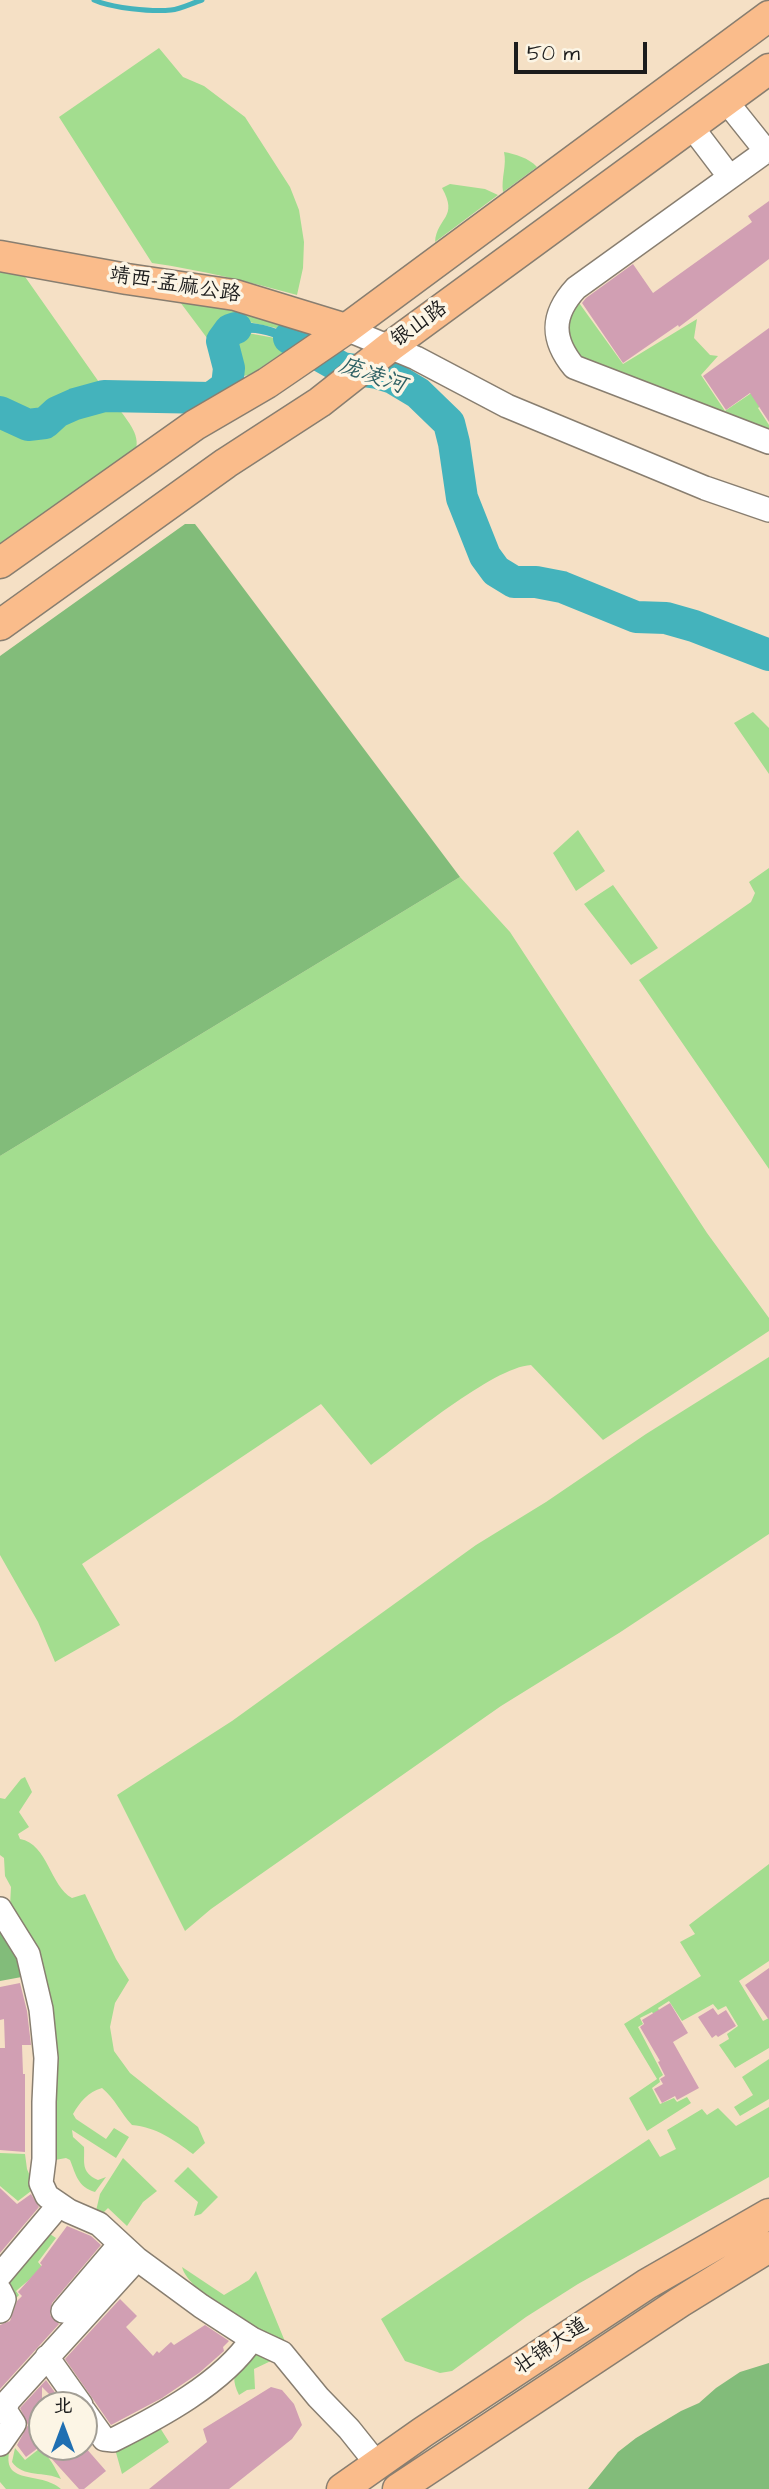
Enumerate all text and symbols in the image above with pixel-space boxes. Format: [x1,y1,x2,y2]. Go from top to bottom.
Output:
scale bar [517,28,650,72]
text: 50 m [527,39,580,68]
street label: 靖西-孟麻公路 [108,263,242,309]
street label: 银山路 [387,296,453,354]
water label: 庞凌河 [335,353,409,401]
street label: 壮锦大道 [510,2313,594,2381]
north arrow [28,2391,98,2461]
text: 北 [53,2393,73,2420]

